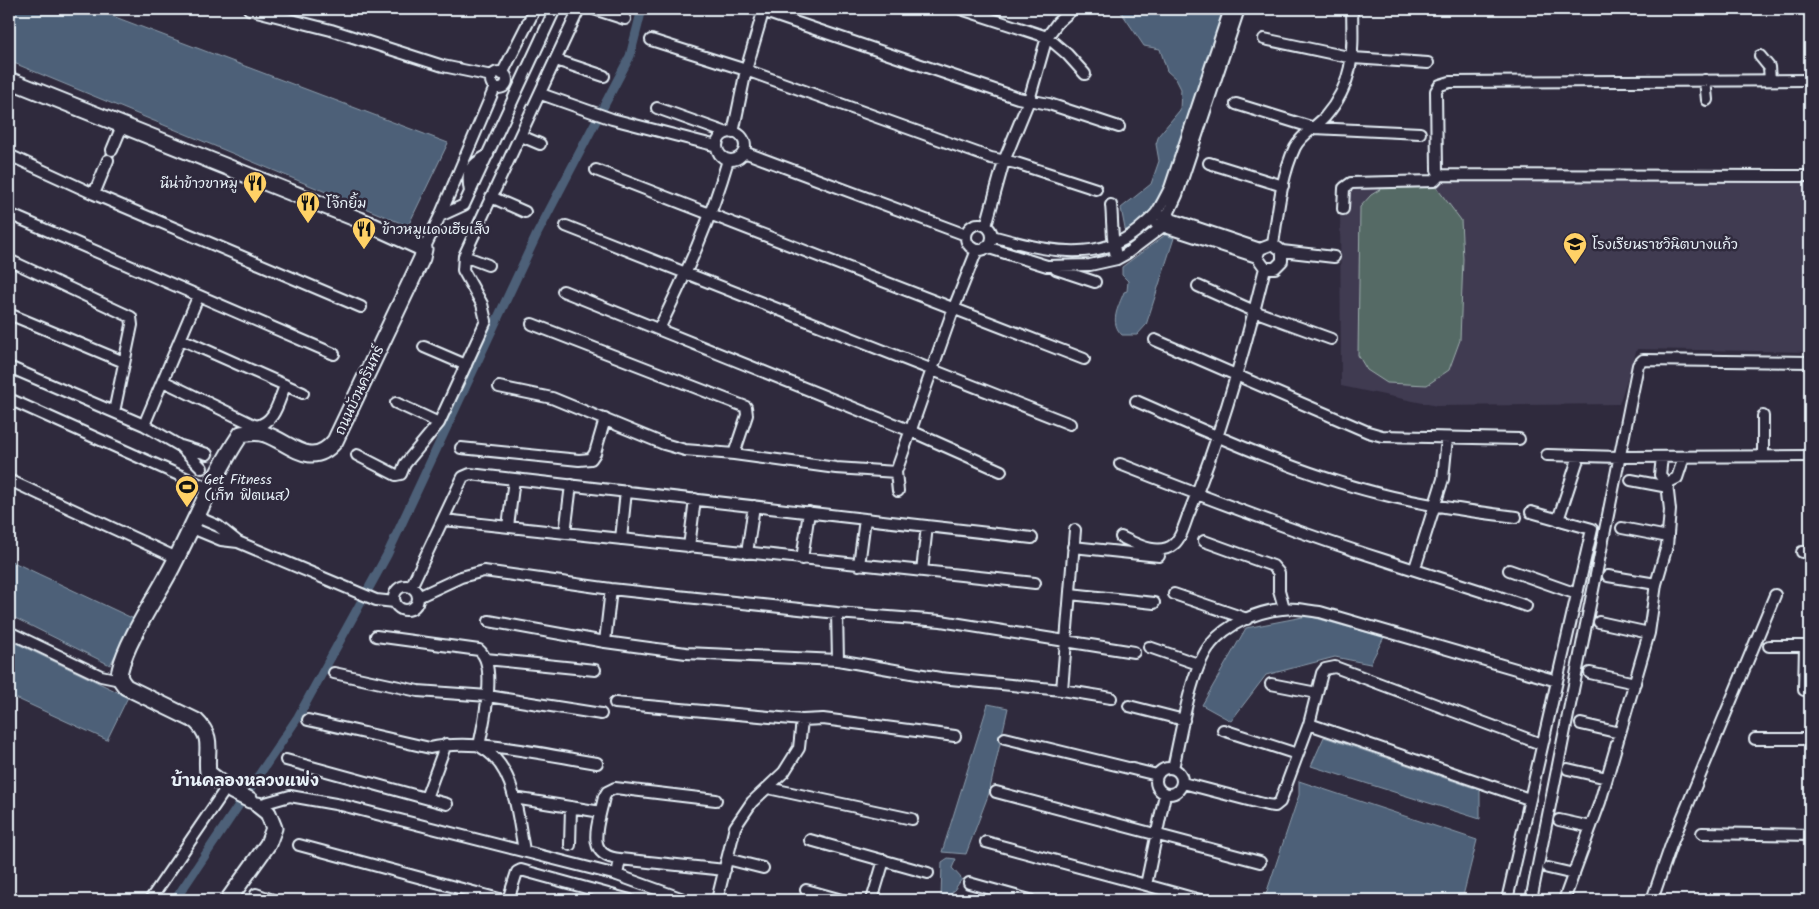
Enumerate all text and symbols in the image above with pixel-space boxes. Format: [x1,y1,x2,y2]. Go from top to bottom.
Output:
restaurant icon: นีน่าข้าวขาหมู [242,170,268,204]
place label: นีน่าข้าวขาหมู [160,173,238,195]
restaurant icon: โจ๊กยิ้ม [295,190,321,224]
place label: โจ๊กยิ้ม [326,192,367,215]
restaurant icon: ข้าวหมูแดงเฮียเส็ง [351,216,377,250]
place label: ข้าวหมูแดงเฮียเส็ง [382,219,490,241]
school or university icon: โรงเรียนราชวินิตบางแก้ว [1562,231,1588,265]
place label: โรงเรียนราชวินิตบางแก้ว [1592,234,1738,256]
street label: ถนนบัวนครินทร์ [330,341,391,439]
place label: Get Fitness (เก็ท ฟิตเนส) [204,469,290,507]
sports icon: Get Fitness (เก็ท ฟิตเนส) [174,474,200,508]
district label: บ้านคลองหลวงแพ่ง [171,769,319,794]

